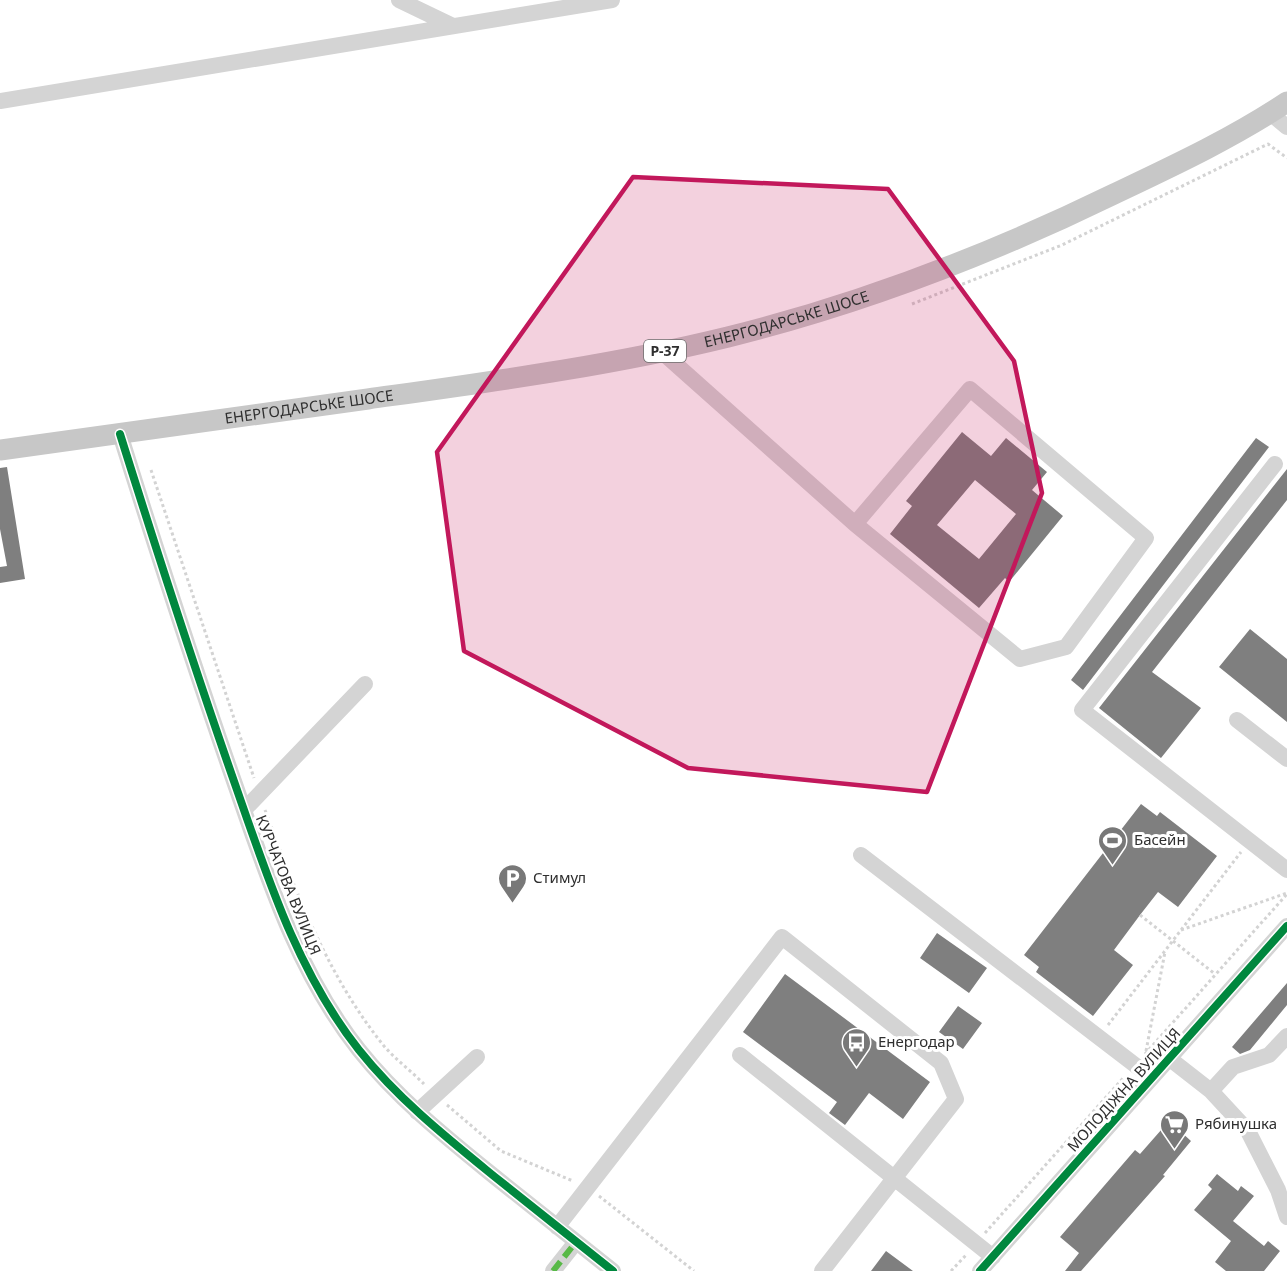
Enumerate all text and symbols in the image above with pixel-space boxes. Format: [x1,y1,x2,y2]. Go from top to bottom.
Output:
street label: ЕНЕРГОДАРСЬКЕ ШОСЕ [702,285,871,351]
road number: Р-37 [644,340,686,362]
street label: ЕНЕРГОДАРСЬКЕ ШОСЕ [223,385,395,428]
street label: КУРЧАТОВА ВУЛИЦЯ [252,812,326,957]
sports icon: Басейн [1097,824,1129,866]
place label: Басейн [1134,829,1186,849]
parking icon: Стимул [496,862,528,904]
place label: Стимул [533,867,586,887]
street label: МОЛОДІЖНА ВУЛИЦЯ [1062,1023,1184,1156]
bus stop icon: Енергодар [841,1026,873,1068]
place label: Енергодар [878,1031,955,1051]
supermarket icon: Рябинушка [1158,1108,1190,1150]
place label: Рябинушка [1195,1113,1277,1133]

